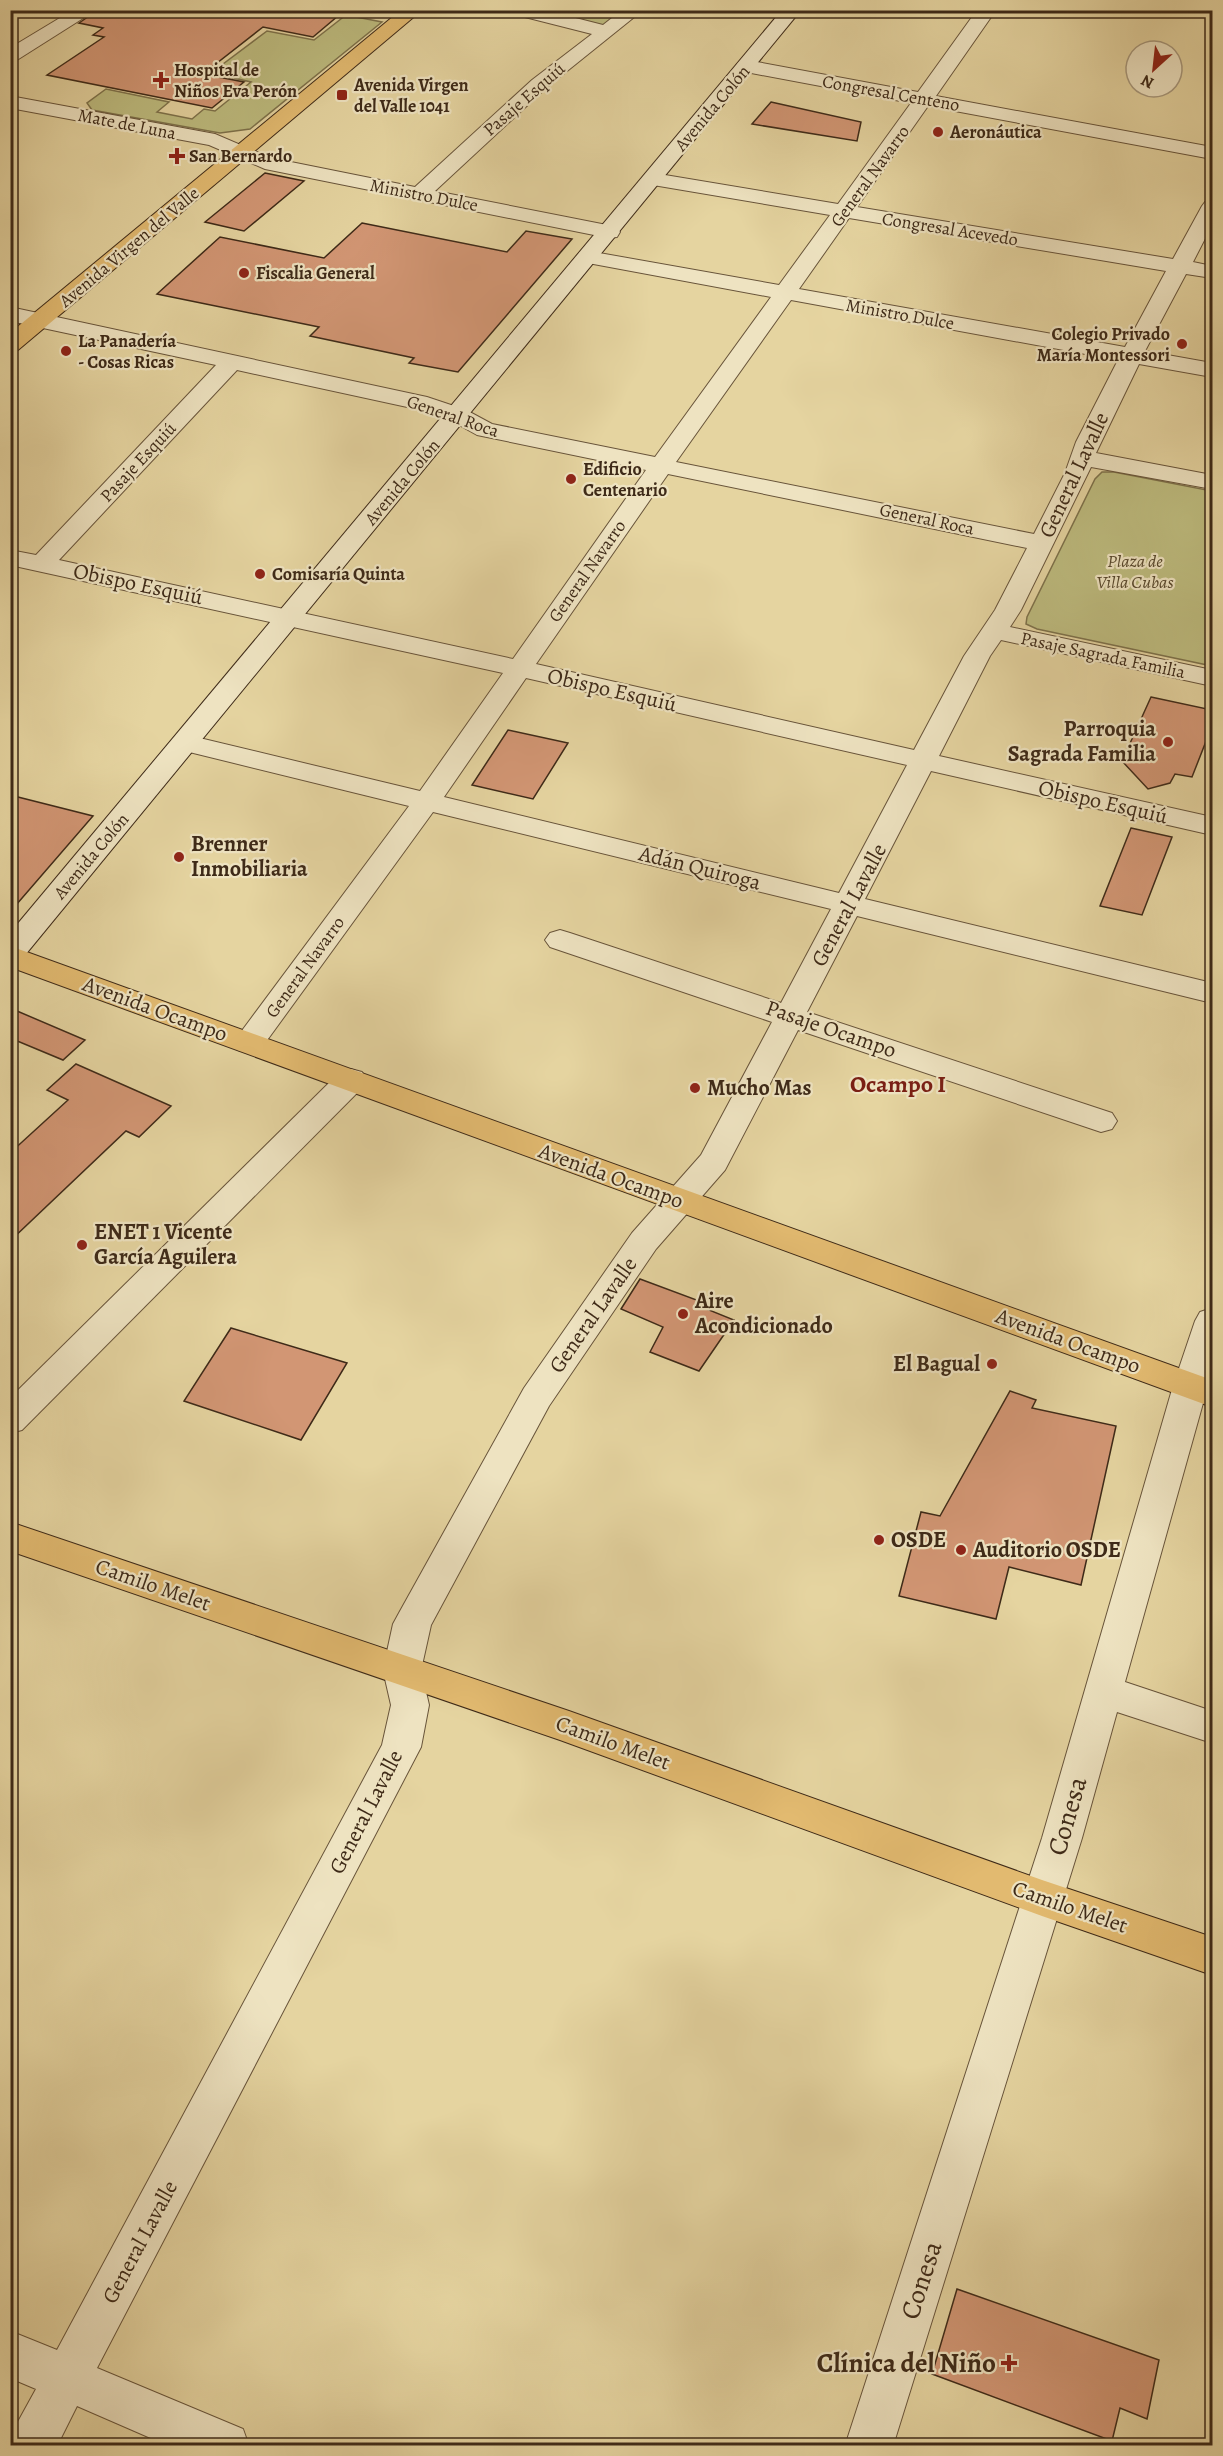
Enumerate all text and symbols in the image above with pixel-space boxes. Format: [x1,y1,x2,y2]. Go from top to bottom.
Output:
north arrow [1124,39,1184,99]
street label: Pasaje Esquiú [478,57,570,141]
place label: Hospital de Niños Eva Perón [174,58,297,103]
street label: Avenida Colón [668,60,755,157]
street label: Congresal Centeno [821,69,961,117]
text: N [1137,69,1158,94]
marker: Hospital de Niños Eva Perón [152,71,170,89]
place label: Avenida Virgen del Valle 1041 [353,73,469,118]
marker: Avenida Virgen del Valle 1041 [335,88,349,102]
street label: Mate de Luna [76,103,179,145]
street label: General Navarro [825,120,915,232]
place label: Aeronáutica [949,120,1042,144]
marker: Aeronáutica [931,125,945,139]
place label: San Bernardo [189,144,292,168]
marker: San Bernardo [170,149,184,163]
street label: Ministro Dulce [368,173,480,217]
street label: Avenida Virgen del Valle [53,181,204,313]
street label: Congresal Acevedo [880,206,1020,252]
place label: Fiscalia General [256,261,375,285]
marker: Fiscalia General [237,266,251,280]
street label: Ministro Dulce [844,293,956,335]
place label: Colegio Privado María Montessori [1037,322,1170,367]
place label: La Panadería - Cosas Ricas [78,329,177,374]
marker: Colegio Privado María Montessori [1175,337,1189,351]
marker: La Panadería - Cosas Ricas [59,344,73,358]
street label: General Roca [404,389,503,443]
street label: General Lavalle [1032,407,1116,543]
street label: Pasaje Esquiú [95,417,182,507]
street label: Avenida Colón [358,434,445,531]
place label: Edificio Centenario [583,457,667,502]
marker: Edificio Centenario [564,472,578,486]
street label: General Roca [878,497,977,541]
street label: General Navarro [543,515,631,627]
park label: Plaza de Villa Cubas [1096,549,1174,594]
street label: Obispo Esquiú [71,556,206,612]
place label: Comisaría Quinta [272,562,405,586]
marker: Comisaría Quinta [253,567,267,581]
street label: Pasaje Sagrada Familia [1018,626,1188,684]
street label: Obispo Esquiú [545,661,680,719]
place label: Parroquia Sagrada Familia [1008,714,1156,769]
marker: Parroquia Sagrada Familia [1161,735,1175,749]
street label: Obispo Esquiú [1036,773,1171,831]
street label: Avenida Colón [47,808,134,905]
place label: Brenner Inmobiliaria [191,829,308,884]
street label: Adán Quiroga [635,838,765,898]
street label: General Lavalle [804,838,894,972]
marker: Brenner Inmobiliaria [172,850,186,864]
street label: General Navarro [260,911,350,1023]
street label: Avenida Ocampo [78,969,232,1049]
street label: Pasaje Ocampo [762,993,900,1065]
district label: Ocampo I [850,1068,946,1100]
place label: Mucho Mas [707,1073,812,1103]
marker: Mucho Mas [688,1081,702,1095]
street label: Avenida Ocampo [534,1136,688,1216]
place label: ENET 1 Vicente García Aguilera [94,1217,237,1272]
marker: ENET 1 Vicente García Aguilera [75,1238,89,1252]
street label: General Lavalle [542,1251,644,1379]
place label: Aire Acondicionado [694,1286,833,1341]
street label: Avenida Ocampo [991,1301,1145,1381]
marker: Aire Acondicionado [676,1307,690,1321]
place label: El Bagual [893,1349,980,1379]
marker: El Bagual [985,1357,999,1371]
place label: OSDE [891,1525,946,1555]
marker: OSDE [872,1533,886,1547]
place label: Auditorio OSDE [972,1535,1121,1565]
marker: Auditorio OSDE [954,1543,968,1557]
street label: Camilo Melet [92,1551,214,1619]
street label: Camilo Melet [552,1708,674,1778]
street label: General Lavalle [322,1745,410,1879]
street label: Conesa [1039,1772,1095,1859]
street label: Camilo Melet [1009,1873,1131,1941]
street label: General Lavalle [95,2175,185,2309]
street label: Conesa [891,2236,951,2324]
place label: Clínica del Niño [817,2345,996,2381]
marker: Clínica del Niño [1000,2354,1018,2372]

